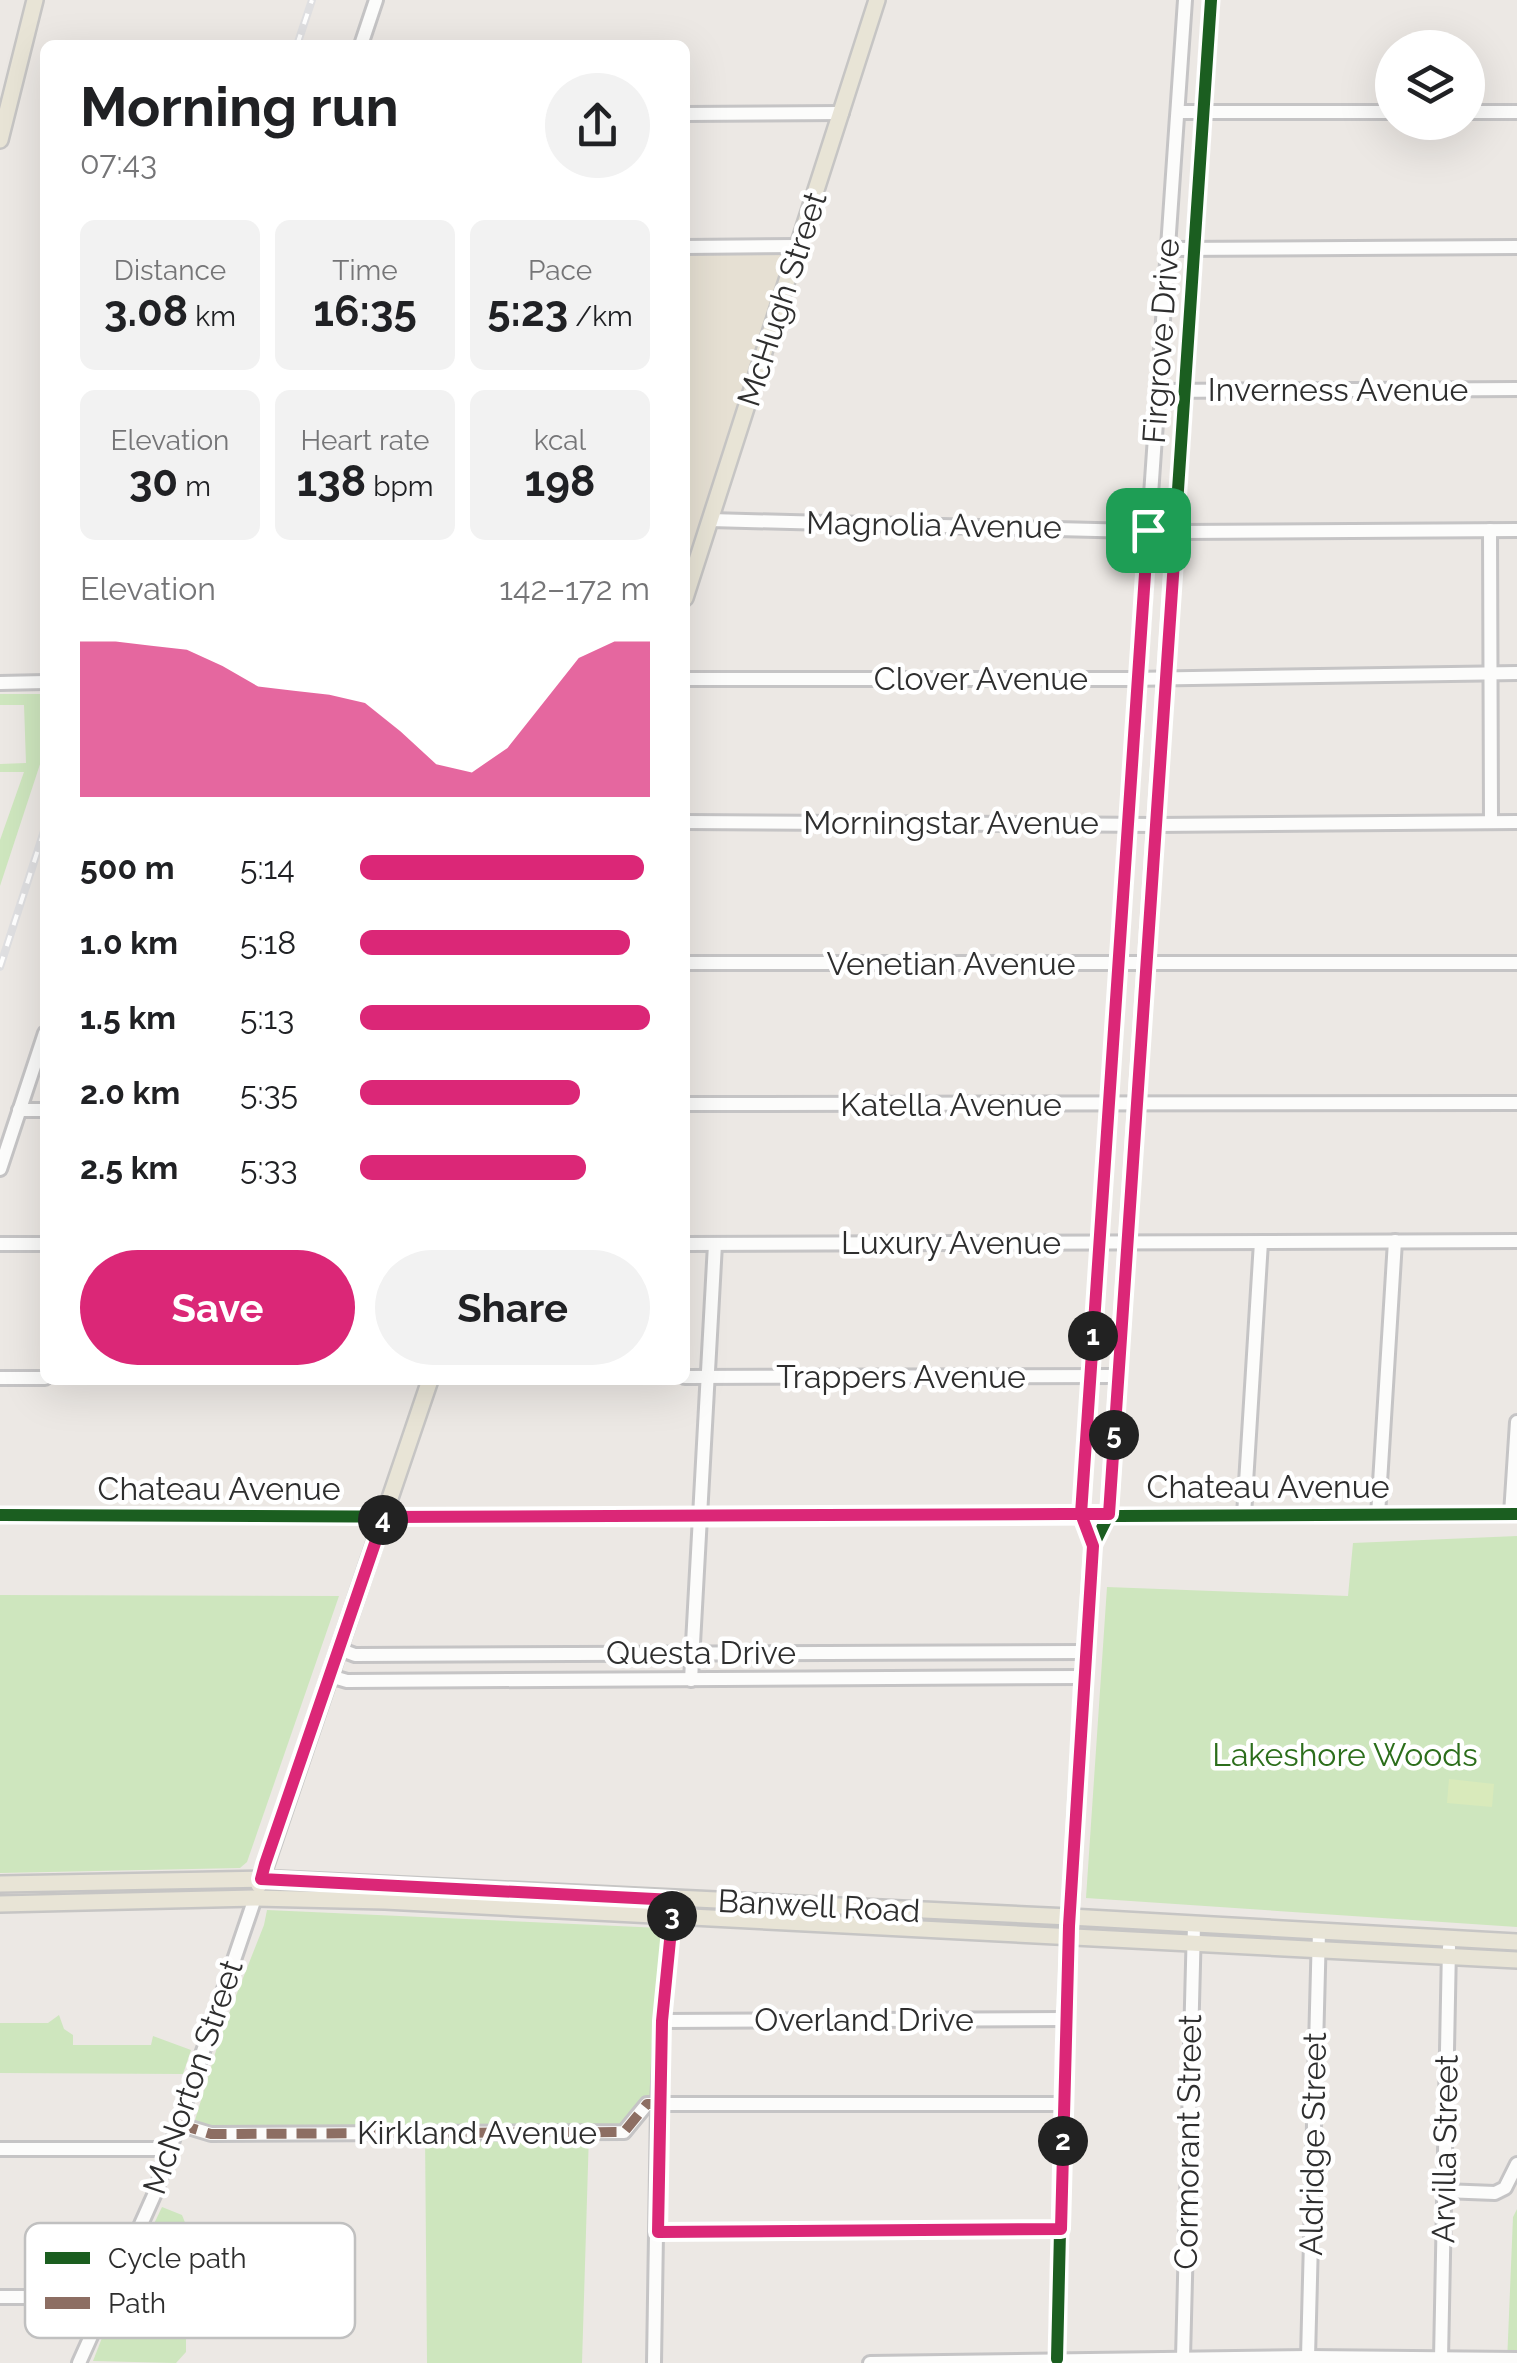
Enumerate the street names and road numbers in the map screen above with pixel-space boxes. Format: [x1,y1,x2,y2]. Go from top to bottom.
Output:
street label: McHugh Street [729,187,834,411]
street label: Firgrove Drive [1135,237,1186,445]
street label: Inverness Avenue [1208,371,1468,408]
street label: Magnolia Avenue [806,504,1062,545]
street label: Clover Avenue [874,660,1088,697]
street label: Morningstar Avenue [803,804,1099,841]
street label: Venetian Avenue [827,945,1075,982]
street label: Katella Avenue [840,1086,1062,1123]
street label: Luxury Avenue [841,1224,1061,1261]
street label: Trappers Avenue [776,1358,1026,1395]
street label: Chateau Avenue [1146,1468,1390,1505]
street label: Chateau Avenue [97,1470,341,1507]
street label: Questa Drive [606,1634,796,1671]
street label: Banwell Road [717,1882,921,1929]
street label: McNorton Street [135,1955,250,2199]
street label: Overland Drive [754,2001,974,2038]
street label: Cormorant Street [1167,2014,1208,2270]
street label: Aldridge Street [1292,2032,1333,2256]
street label: Arvilla Street [1424,2054,1465,2244]
street label: Kirkland Avenue [357,2114,597,2151]

